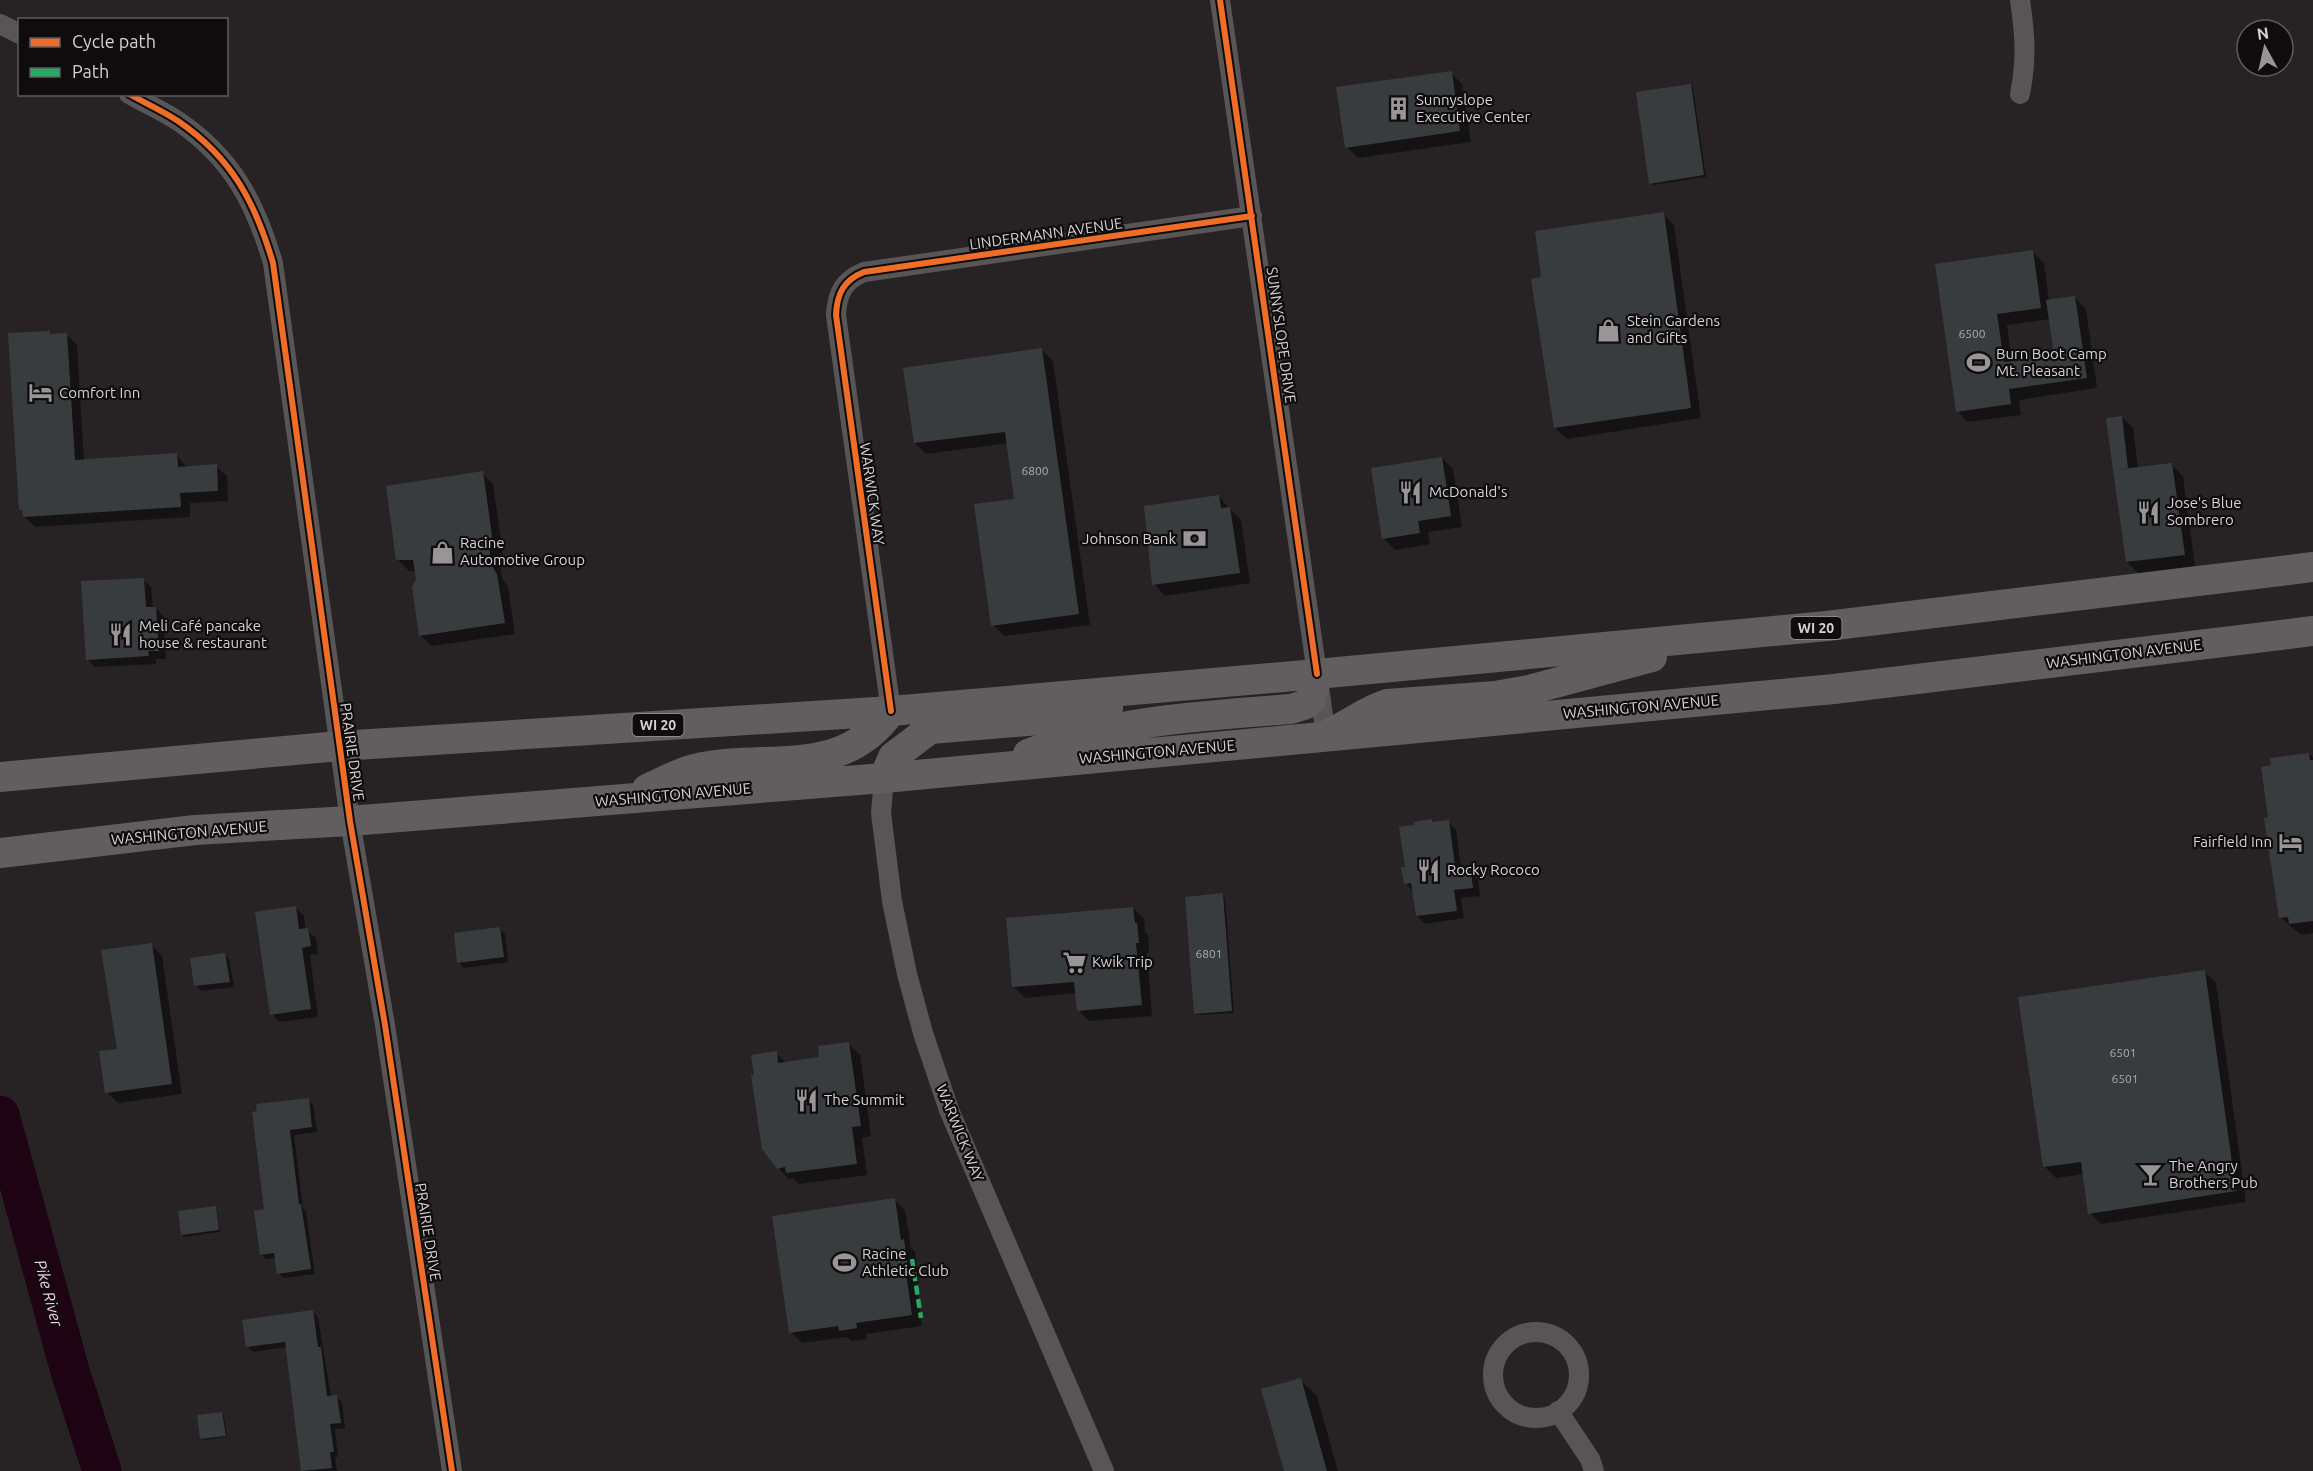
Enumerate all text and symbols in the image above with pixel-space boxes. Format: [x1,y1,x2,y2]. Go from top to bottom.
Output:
legend [18,18,228,96]
north arrow [2235,18,2295,78]
text: N [2256,23,2270,43]
text: Cycle path [72,31,156,51]
text: Path [72,61,109,81]
place label: Sunnyslope Executive Center [1416,91,1530,125]
building icon: Sunnyslope Executive Center [1385,96,1411,122]
street label: LINDERMANN AVENUE [968,214,1124,253]
street label: SUNNYSLOPE DRIVE [1264,266,1299,404]
place label: Stein Gardens and Gifts [1627,312,1720,346]
shop icon: Stein Gardens and Gifts [1596,317,1622,343]
house number: 6500 [1958,327,1986,340]
place label: Burn Boot Camp Mt. Pleasant [1996,345,2107,379]
sports icon: Burn Boot Camp Mt. Pleasant [1965,350,1991,376]
hotel icon: Comfort Inn [28,380,54,406]
place label: Comfort Inn [59,384,140,401]
street label: WARWICK WAY [857,442,888,547]
house number: 6800 [1021,464,1049,477]
restaurant icon: McDonald's [1398,479,1424,505]
place label: McDonald's [1429,483,1507,500]
place label: Jose's Blue Sombrero [2167,494,2242,528]
restaurant icon: Jose's Blue Sombrero [2136,499,2162,525]
bank icon: Johnson Bank [1181,526,1207,552]
place label: Johnson Bank [1082,530,1176,547]
place label: Racine Automotive Group [460,534,585,568]
shop icon: Racine Automotive Group [429,539,455,565]
place label: Meli Café pancake house & restaurant [139,617,267,651]
road number: WI 20 [1790,617,1842,639]
restaurant icon: Meli Café pancake house & restaurant [108,622,134,648]
street label: WASHINGTON AVENUE [2045,636,2203,671]
street label: WASHINGTON AVENUE [1562,691,1720,722]
street label: PRAIRIE DRIVE [337,702,368,802]
road number: WI 20 [632,714,684,736]
street label: WASHINGTON AVENUE [1078,736,1236,767]
street label: WASHINGTON AVENUE [594,779,752,810]
street label: WASHINGTON AVENUE [110,817,268,848]
hotel icon: Fairfield Inn [2277,829,2303,855]
place label: Fairfield Inn [2193,833,2272,850]
restaurant icon: Rocky Rococo [1416,857,1442,883]
place label: Rocky Rococo [1447,861,1540,878]
house number: 6801 [1195,947,1223,960]
supermarket icon: Kwik Trip [1061,949,1087,975]
place label: Kwik Trip [1092,953,1153,970]
house number: 6501 [2109,1046,2137,1059]
house number: 6501 [2111,1072,2139,1085]
street label: WARWICK WAY [933,1082,988,1184]
restaurant icon: The Summit [793,1087,819,1113]
place label: The Summit [824,1091,905,1108]
place label: The Angry Brothers Pub [2169,1157,2258,1191]
bar icon: The Angry Brothers Pub [2138,1162,2164,1188]
street label: PRAIRIE DRIVE [412,1182,445,1282]
place label: Racine Athletic Club [862,1245,949,1279]
sports icon: Racine Athletic Club [831,1250,857,1276]
water label: Pike River [31,1258,67,1329]

